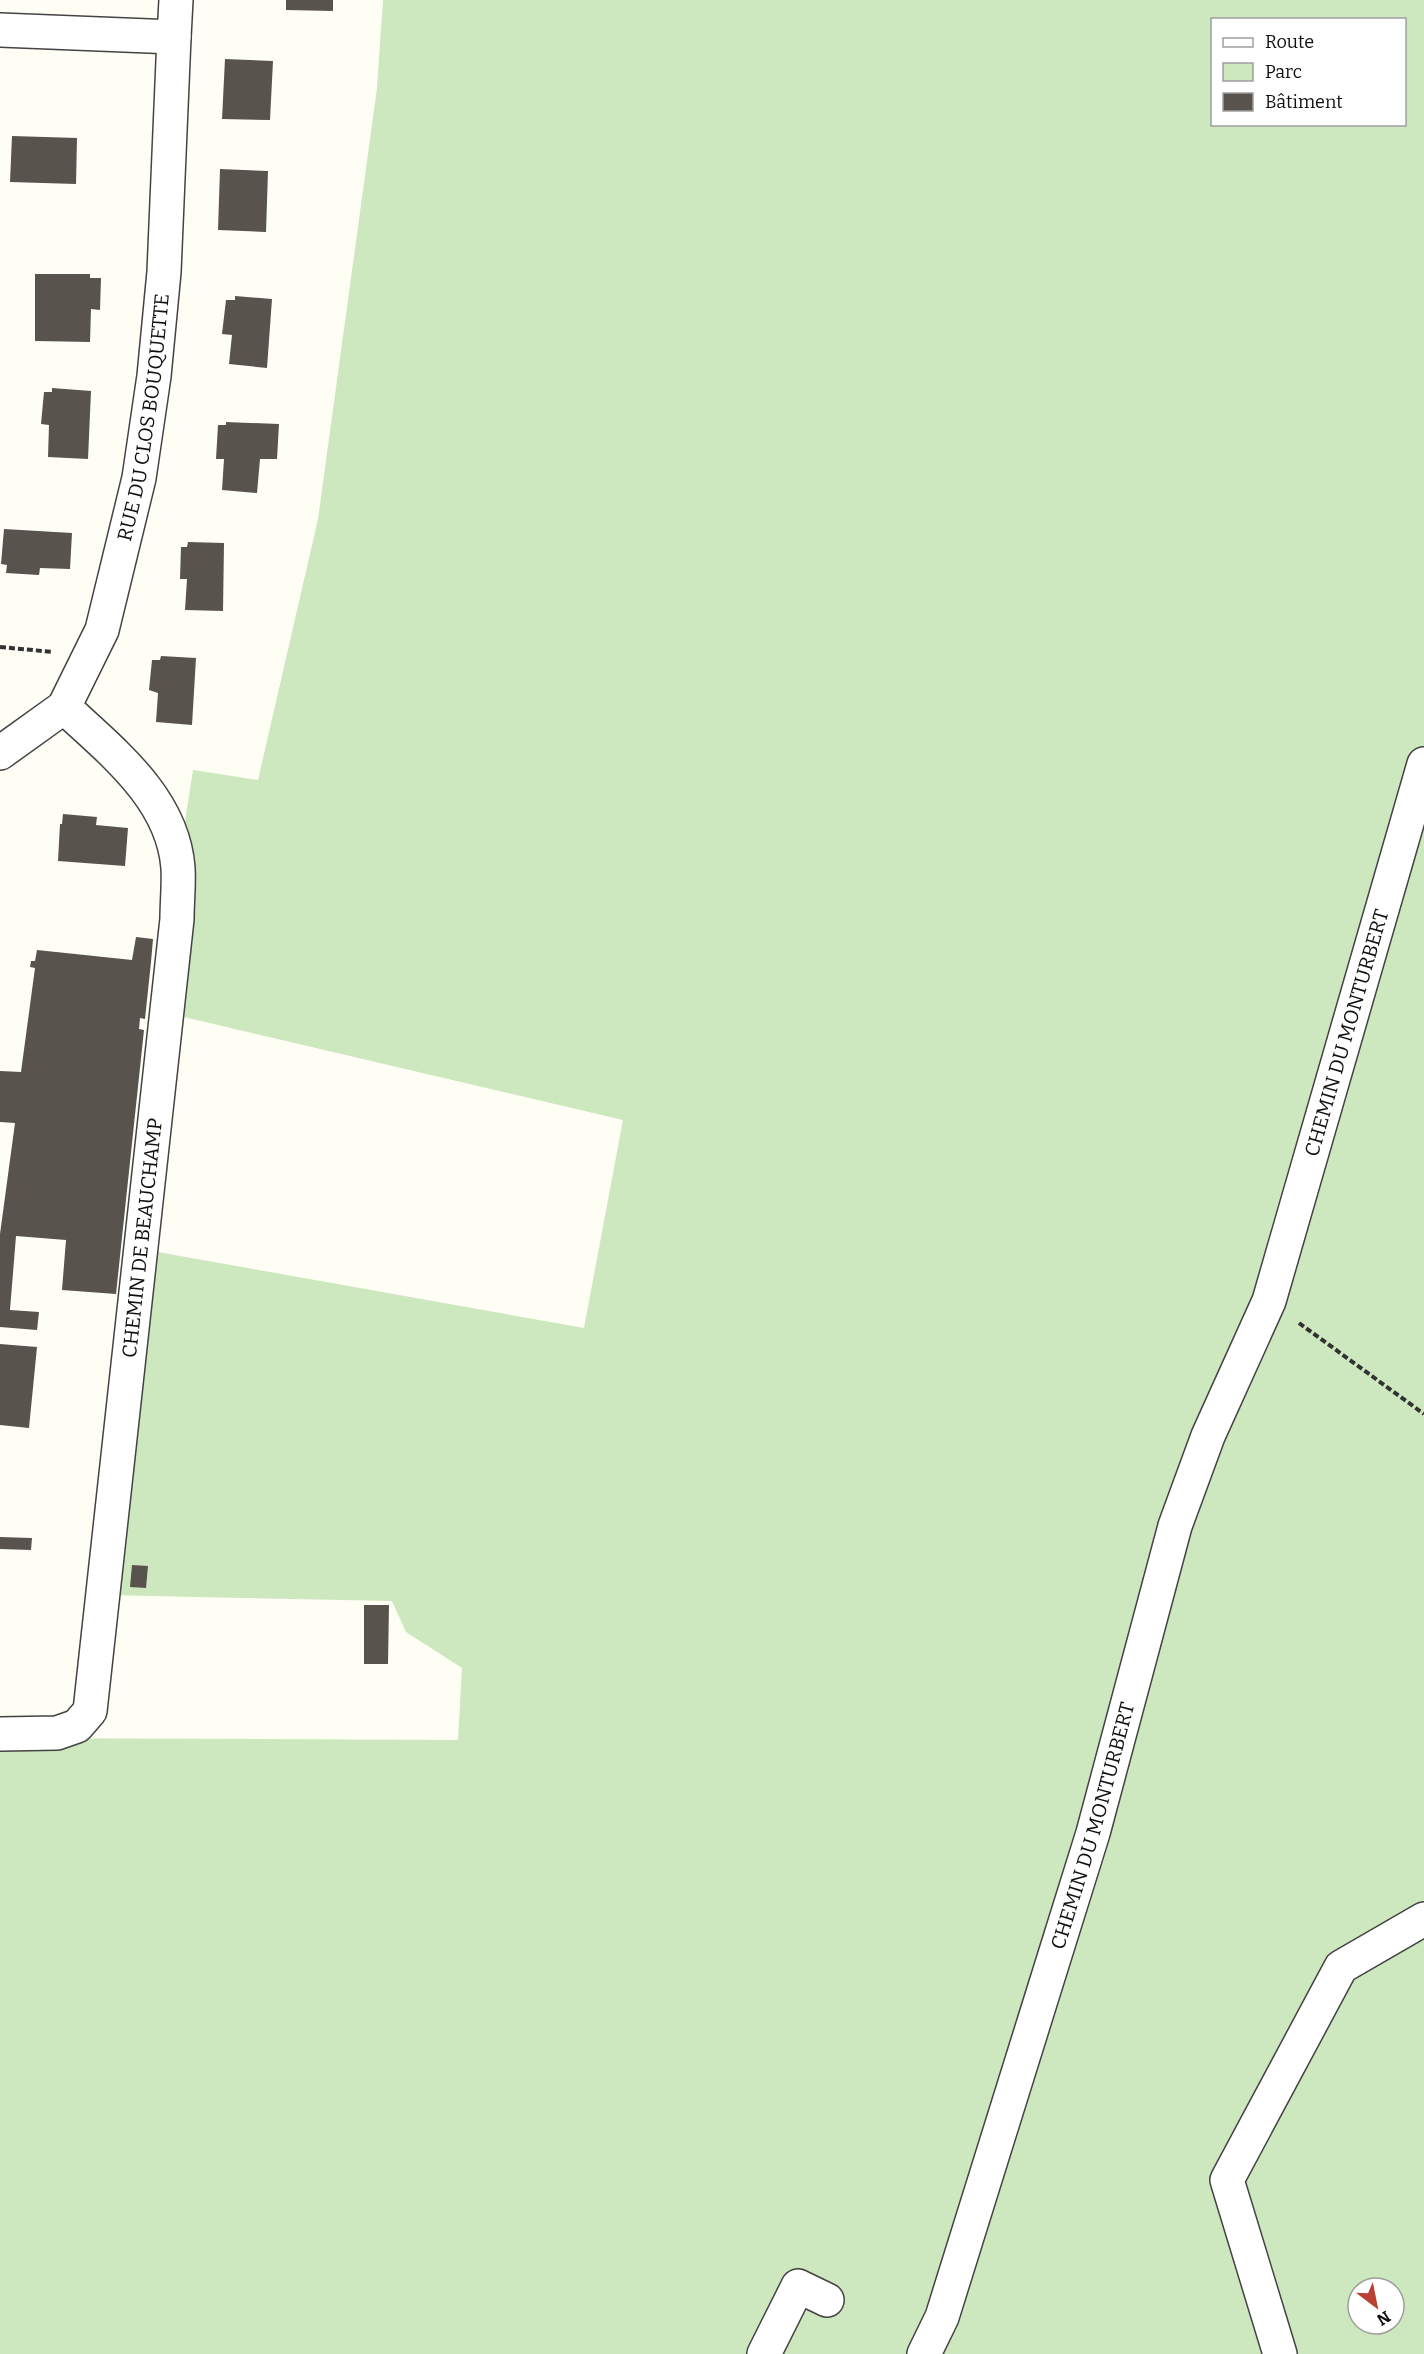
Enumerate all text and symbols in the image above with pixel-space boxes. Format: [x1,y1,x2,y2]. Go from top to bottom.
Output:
legend [1211,18,1406,126]
text: Route [1265,31,1314,53]
text: Parc [1265,61,1302,83]
text: Bâtiment [1265,91,1343,113]
street label: RUE DU CLOS BOUQUETTE [112,292,174,543]
street label: CHEMIN DU MONTURBERT [1299,906,1394,1159]
street label: CHEMIN DE BEAUCHAMP [117,1117,167,1359]
street label: CHEMIN DU MONTURBERT [1045,1699,1139,1952]
north arrow [1346,2276,1406,2336]
text: N [1373,2307,1394,2330]

